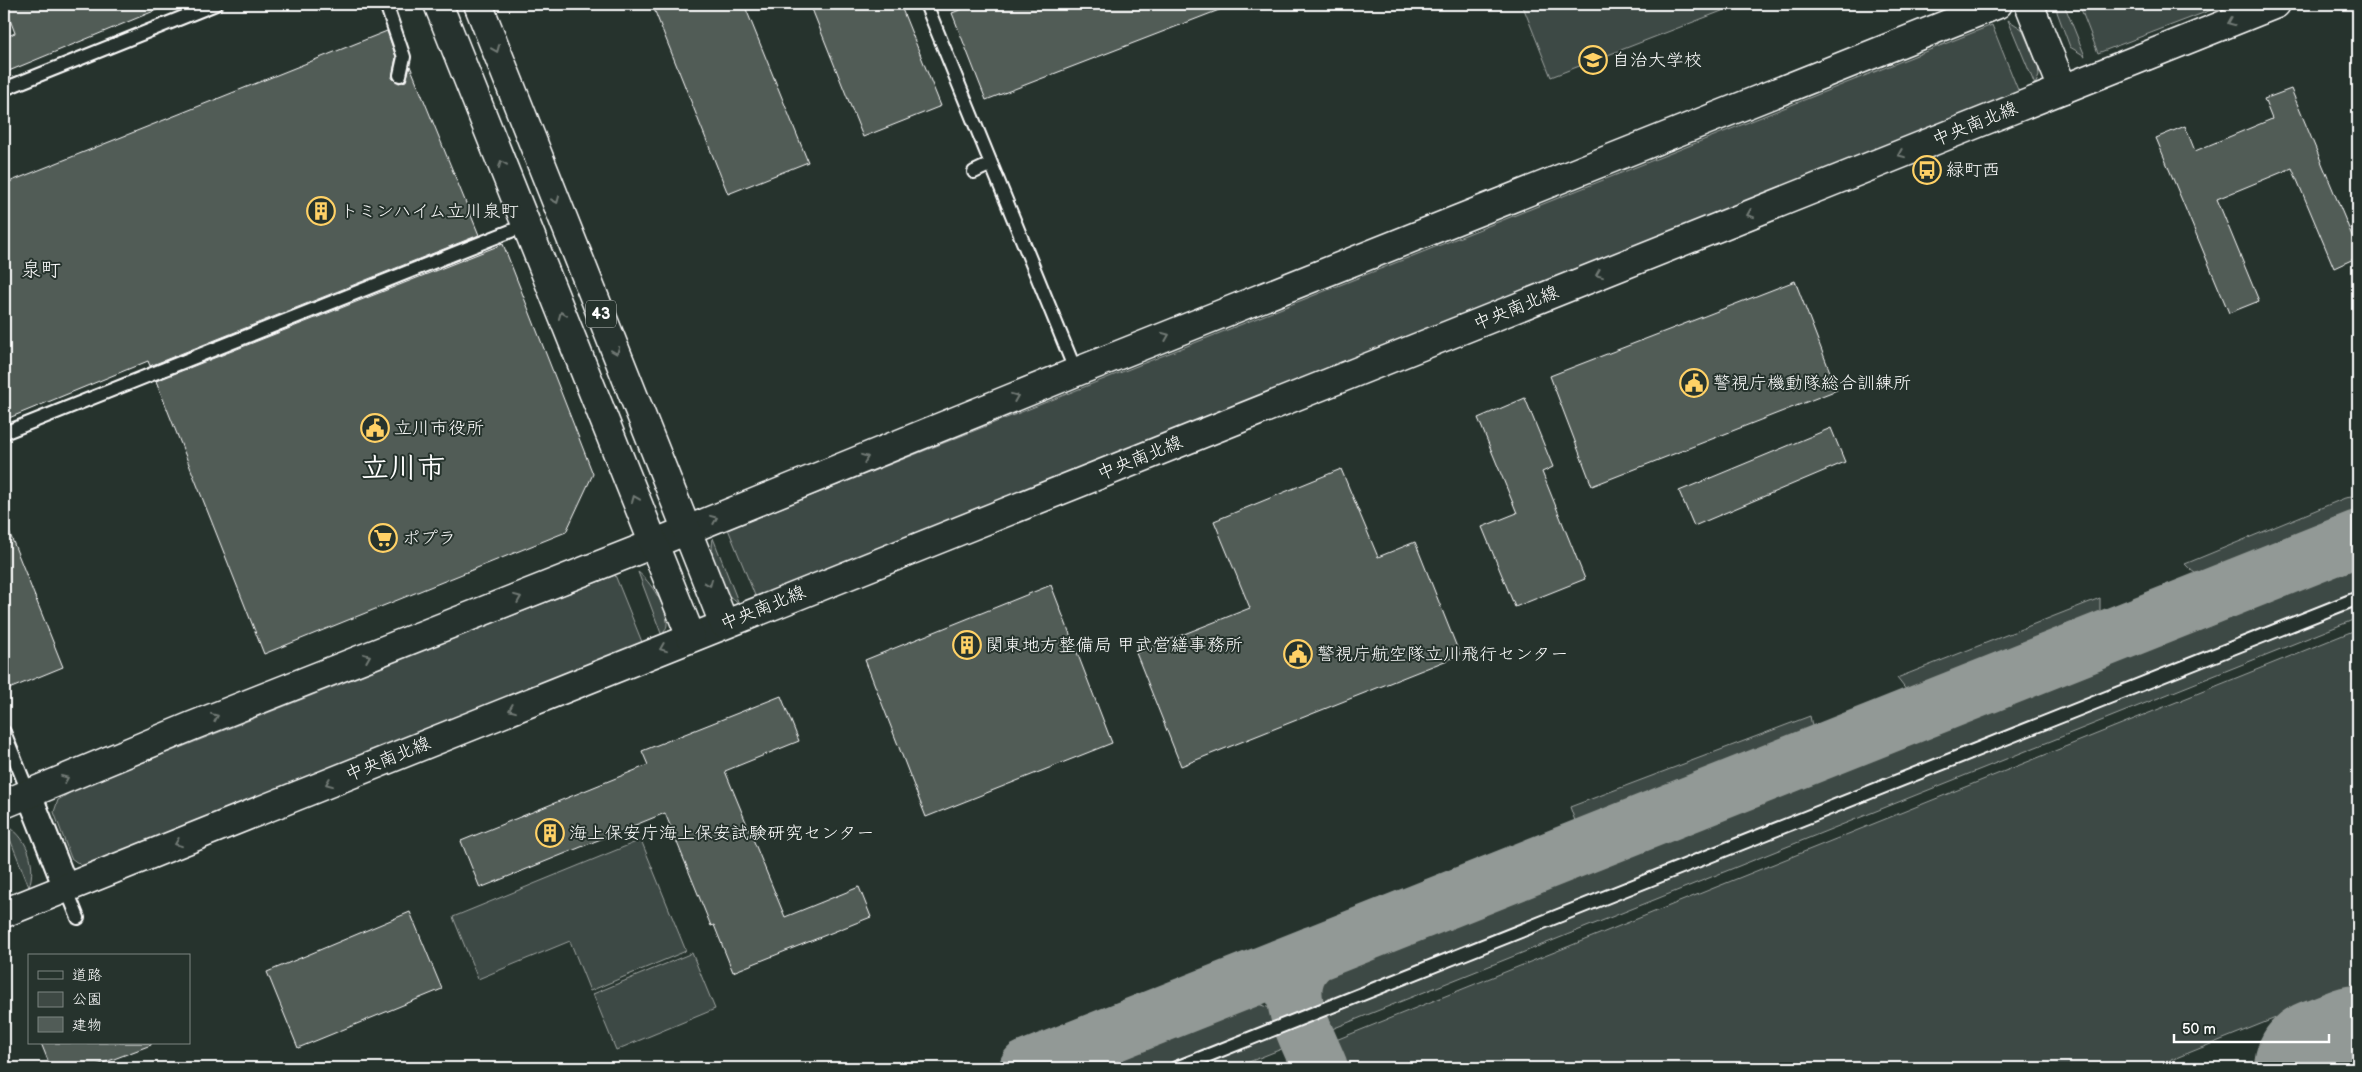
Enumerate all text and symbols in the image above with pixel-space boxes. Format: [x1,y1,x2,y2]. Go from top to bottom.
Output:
one-way arrow [2227,16,2235,26]
one-way arrow [490,44,500,53]
school or university icon: 自治大学校 [1578,45,1608,75]
place label: 自治大学校 [1612,50,1702,71]
street label: 中央南北線 [1929,97,2021,151]
one-way arrow [1897,148,1906,158]
bus stop icon: 緑町西 [1912,155,1942,185]
one-way arrow [498,160,508,169]
place label: 緑町西 [1946,160,2000,181]
one-way arrow [550,195,560,204]
building icon: トミンハイム立川泉町 [306,196,336,226]
place label: トミンハイム立川泉町 [340,201,519,222]
one-way arrow [1746,208,1755,218]
district label: 泉町 [21,258,61,282]
one-way arrow [1595,268,1604,279]
street label: 中央南北線 [1470,281,1562,335]
road number: 43 [586,300,616,328]
one-way arrow [558,311,568,320]
one-way arrow [1161,332,1170,342]
one-way arrow [610,346,620,355]
public building icon: 警視庁機動隊総合訓練所 [1679,368,1709,398]
place label: 警視庁機動隊総合訓練所 [1713,373,1911,394]
one-way arrow [1010,393,1019,403]
public building icon: 立川市役所 [360,413,390,443]
place label: 立川市役所 [394,418,484,439]
street label: 中央南北線 [1094,431,1186,485]
district label: 立川市 [361,452,445,485]
one-way arrow [860,454,869,464]
one-way arrow [631,495,641,504]
one-way arrow [709,515,718,525]
supermarket icon: ポプラ [368,523,398,553]
place label: ポプラ [402,528,456,549]
one-way arrow [702,578,713,587]
street label: 中央南北線 [717,581,809,635]
one-way arrow [513,593,522,604]
building icon: 関東地方整備局 甲武営繕事務所 [952,630,982,660]
place label: 関東地方整備局 甲武営繕事務所 [986,635,1243,656]
public building icon: 警視庁航空隊立川飛行センター [1283,639,1313,669]
one-way arrow [659,642,668,653]
place label: 警視庁航空隊立川飛行センター [1317,644,1568,665]
one-way arrow [362,653,370,663]
one-way arrow [508,703,517,713]
one-way arrow [211,713,219,723]
street label: 中央南北線 [342,732,434,786]
one-way arrow [60,774,69,785]
one-way arrow [325,776,334,787]
building icon: 海上保安庁海上保安試験研究センター [535,818,565,848]
place label: 海上保安庁海上保安試験研究センター [569,823,874,844]
one-way arrow [174,837,183,848]
legend [28,954,190,1044]
text: 道路 [72,966,102,985]
text: 公園 [72,990,102,1009]
scale bar [2174,1012,2330,1044]
text: 建物 [72,1016,102,1035]
text: 50 m [2182,1020,2216,1039]

